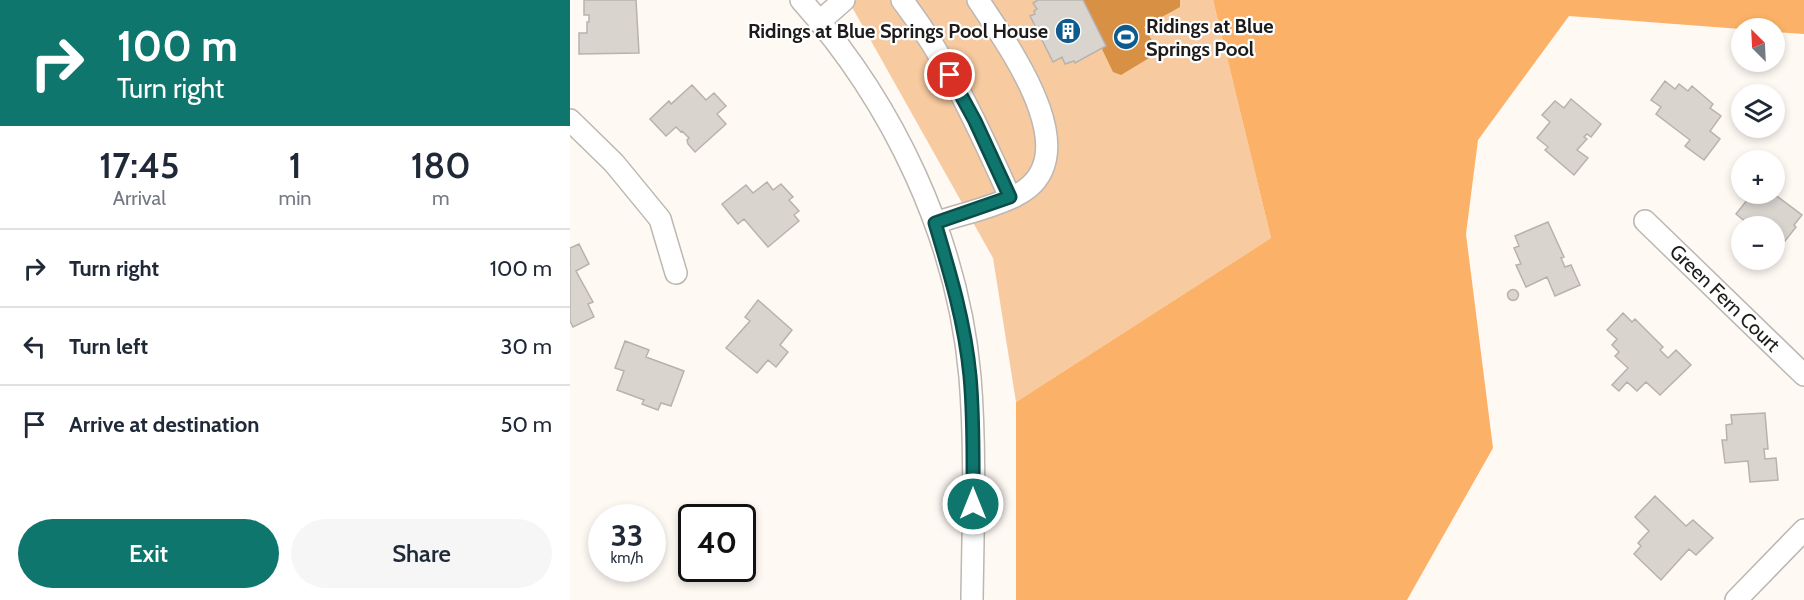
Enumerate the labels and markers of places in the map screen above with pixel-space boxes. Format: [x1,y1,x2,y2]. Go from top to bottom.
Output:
place label: Ridings at Blue Springs Pool [1146,14,1274,61]
building icon: Ridings at Blue Springs Pool House [1053,16,1083,46]
place label: Ridings at Blue Springs Pool House [748,19,1048,43]
sports icon: Ridings at Blue Springs Pool [1111,22,1141,52]
pin [924,49,975,100]

